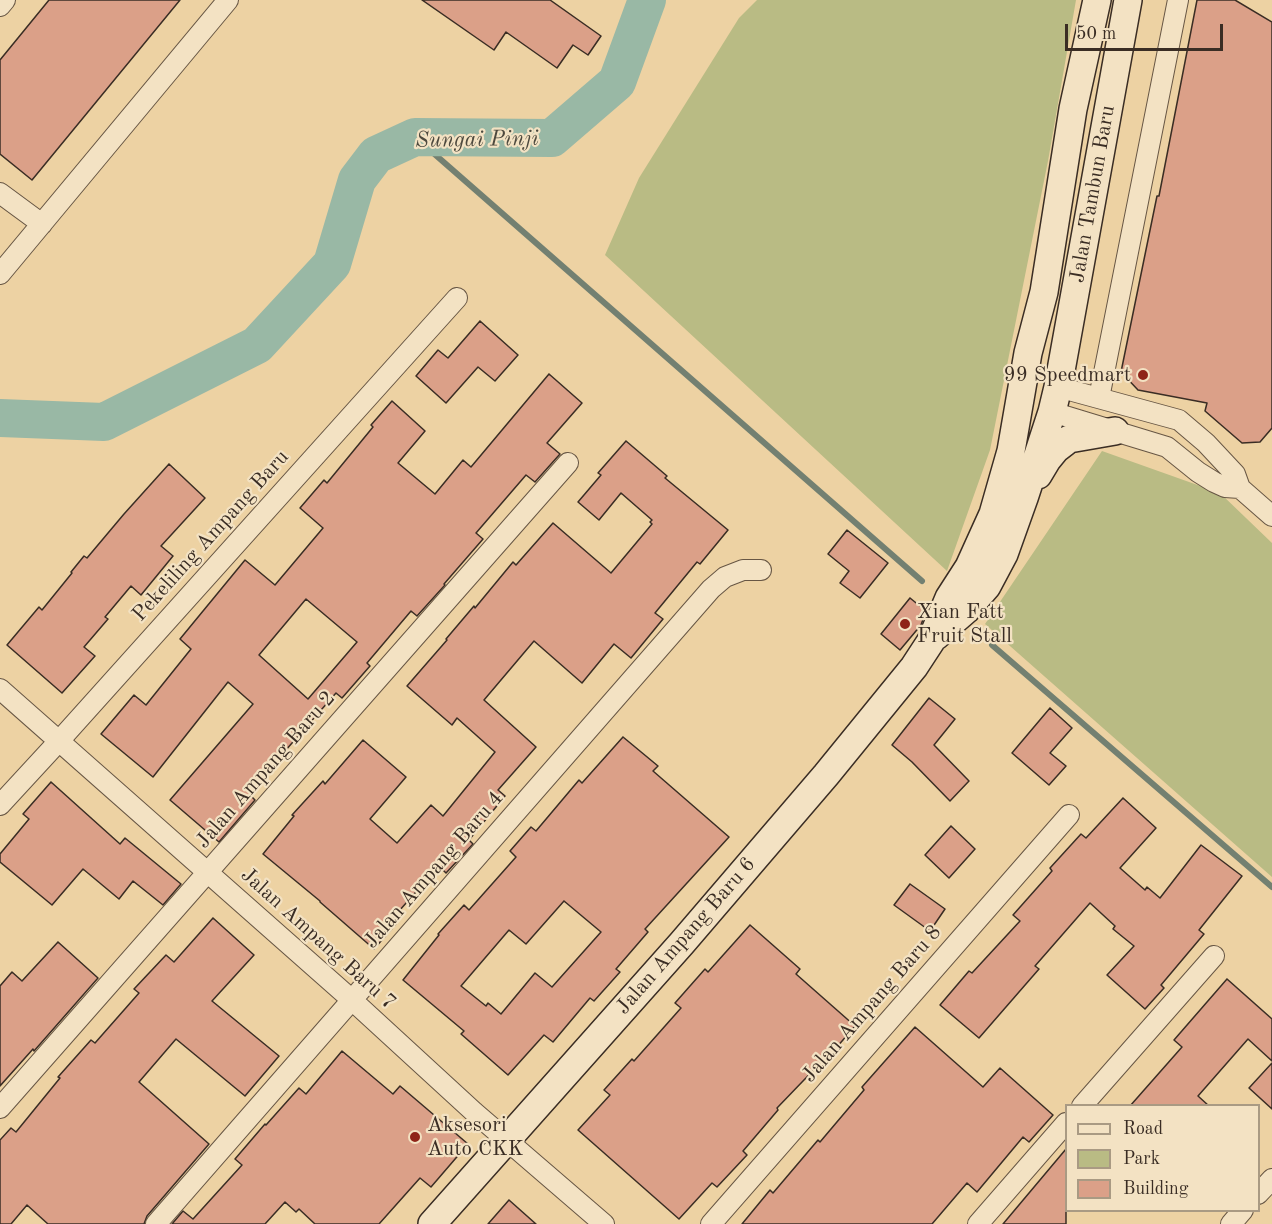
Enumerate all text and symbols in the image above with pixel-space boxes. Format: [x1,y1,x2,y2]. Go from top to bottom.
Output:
scale bar [1068,12,1226,50]
text: 50 m [1076,25,1116,43]
street label: Jalan Tambun Baru [1065,103,1121,285]
water label: Sungai Pinji [415,126,539,154]
place label: 99 Speedmart [1004,362,1131,388]
marker: 99 Speedmart [1136,368,1150,382]
street label: Pekeliling Ampang Baru [127,445,295,627]
place label: Xian Fatt Fruit Stall [917,599,1012,649]
marker: Xian Fatt Fruit Stall [898,617,912,631]
street label: Jalan Ampang Baru 2 [191,686,341,854]
street label: Jalan Ampang Baru 4 [359,786,509,954]
street label: Jalan Ampang Baru 6 [611,852,761,1020]
street label: Jalan Ampang Baru 7 [235,863,401,1015]
street label: Jalan Ampang Baru 8 [797,920,947,1088]
legend [1065,1104,1260,1212]
place label: Aksesori Auto CKK [427,1112,524,1162]
text: Road [1123,1120,1163,1138]
marker: Aksesori Auto CKK [408,1130,422,1144]
text: Park [1123,1150,1160,1168]
text: Building [1123,1180,1188,1198]

